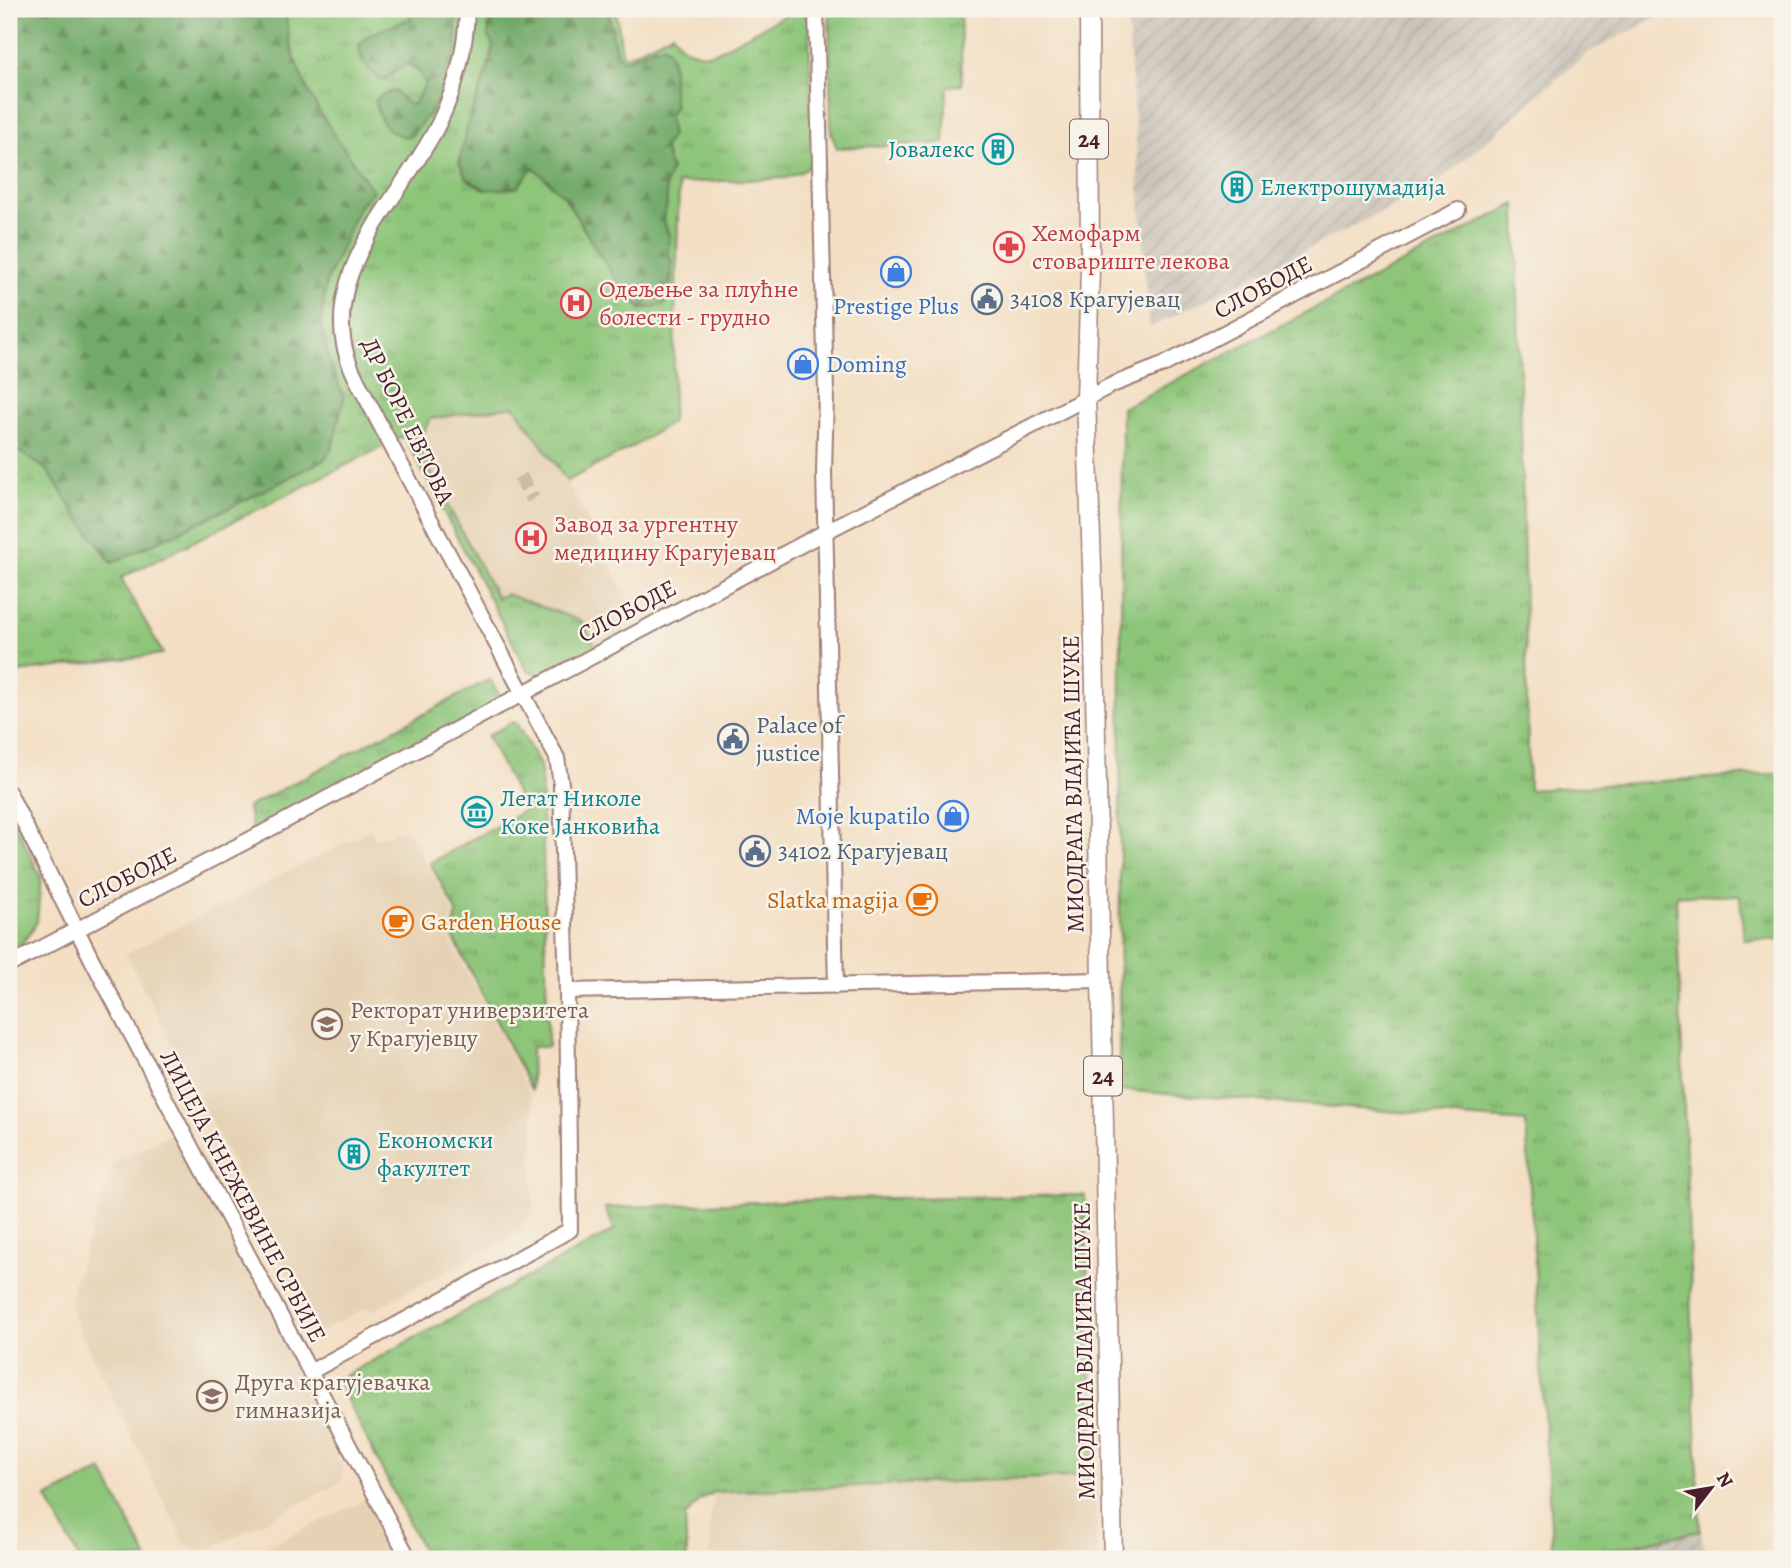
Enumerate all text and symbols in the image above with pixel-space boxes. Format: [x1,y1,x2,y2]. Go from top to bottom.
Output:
road number: 24 [1070,120,1108,158]
building icon: Јовалекс [981,132,1015,166]
place label: Јовалекс [888,133,975,165]
building icon: Електрошумадија [1220,170,1254,204]
place label: Електрошумадија [1260,171,1446,203]
place label: Хемофарм стовариште лекова [1032,217,1230,277]
pharmacy icon: Хемофарм стовариште лекова [992,230,1026,264]
street label: СЛОБОДЕ [1208,248,1318,326]
shop icon: Prestige Plus [879,255,913,289]
place label: Одељење за плућне болести - грудно [599,273,798,333]
public building icon: 34108 Крагујевац [970,282,1004,316]
place label: 34108 Крагујевац [1010,283,1180,315]
hospital icon: Одељење за плућне болести - грудно [559,286,593,320]
place label: Prestige Plus [833,290,959,322]
street label: ДР БОРЕ ЕВТОВА [354,332,463,511]
shop icon: Doming [786,347,820,381]
place label: Doming [826,348,907,380]
place label: Завод за ургентну медицину Крагујевац [554,508,776,568]
hospital icon: Завод за ургентну медицину Крагујевац [514,521,548,555]
street label: СЛОБОДЕ [572,572,682,650]
street label: МИОДРАГА ВЛАЈИЋА ШУКЕ [1054,635,1092,933]
place label: Palace of justice [756,709,845,769]
public building icon: Palace of justice [716,722,750,756]
place label: Легат Николе Коке Јанковића [500,782,660,842]
museum icon: Легат Николе Коке Јанковића [460,795,494,829]
shop icon: Moje kupatilo [936,799,970,833]
place label: Moje kupatilo [795,800,930,832]
public building icon: 34102 Крагујевац [738,834,772,868]
place label: 34102 Крагујевац [778,835,948,867]
street label: СЛОБОДЕ [72,838,182,916]
cafe icon: Slatka magija [905,883,939,917]
place label: Slatka magija [767,884,900,916]
cafe icon: Garden House [381,905,415,939]
place label: Garden House [421,906,561,938]
place label: Ректорат универзитета у Крагујевцу [349,994,589,1054]
school or university icon: Ректорат универзитета у Крагујевцу [310,1007,344,1041]
street label: ЛИЦЕЈА КНЕЖЕВИНЕ СРБИЈЕ [152,1044,334,1348]
road number: 24 [1084,1056,1122,1096]
place label: Економски факултет [377,1124,494,1184]
building icon: Економски факултет [337,1137,371,1171]
street label: МИОДРАГА ВЛАЈИЋА ШУКЕ [1065,1202,1103,1500]
place label: Друга крагујевачка гимназија [235,1366,430,1426]
school or university icon: Друга крагујевачка гимназија [195,1379,229,1413]
north arrow [1676,1452,1746,1522]
text: N [1710,1467,1740,1493]

